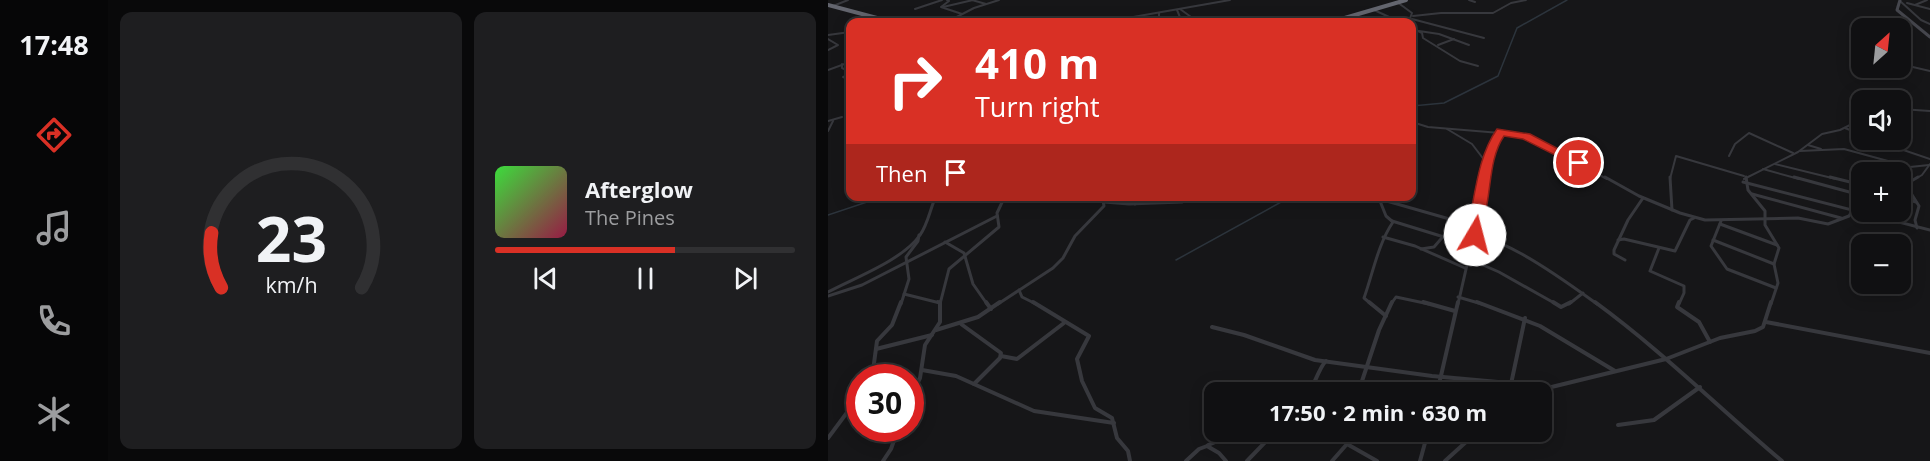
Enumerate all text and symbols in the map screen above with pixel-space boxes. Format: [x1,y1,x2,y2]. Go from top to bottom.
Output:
north arrow [1851,18,1911,78]
map controls [1851,18,1911,294]
text: 17:48 [19,26,89,63]
text: 410 m [975,34,1099,91]
icon: right [876,42,954,120]
text: Turn right [975,88,1100,125]
button: sound [1851,90,1911,150]
icon: directions [33,114,75,156]
pin [1553,137,1604,188]
icon: arrive [1562,146,1595,179]
icon: arrive [939,156,972,189]
text: Then [876,158,927,188]
button: + [1851,162,1911,222]
text: Afterglow [585,174,693,204]
text: 23 [255,195,327,280]
position arrow [1443,203,1507,267]
text: The Pines [585,204,675,231]
icon: music [33,207,75,249]
button: − [1851,234,1911,294]
icon: previous [529,262,562,295]
icon: pause [629,262,662,295]
icon: next [729,262,762,295]
text: km/h [265,270,317,299]
icon: phone [33,300,75,342]
speed limit sign: 30 [846,364,924,442]
icon: climate [33,393,75,435]
text: 17:50 · 2 min · 630 m [1269,397,1487,427]

